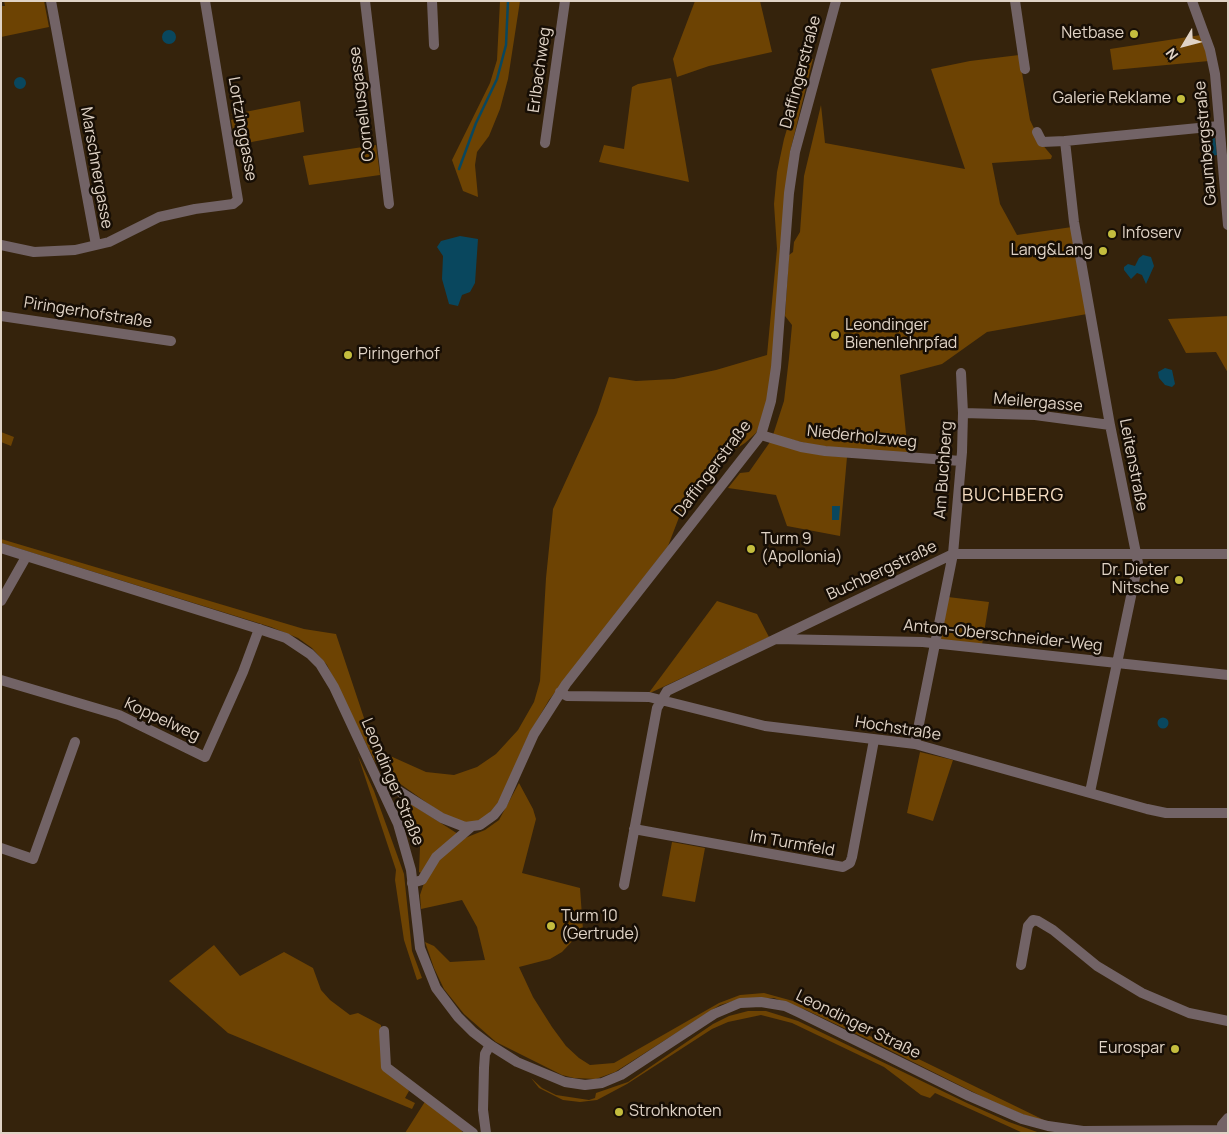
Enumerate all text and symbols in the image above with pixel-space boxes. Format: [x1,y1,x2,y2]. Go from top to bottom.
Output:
street label: Daffingerstraße [777,13,825,131]
north arrow [1159,20,1209,70]
place label: Netbase [1061,24,1124,44]
street label: Erlbachweg [525,26,555,114]
marker: Netbase [1128,28,1140,40]
text: N [1161,45,1182,64]
street label: Corneliusgasse [345,46,379,162]
street label: Lortzinggasse [223,75,261,183]
street label: Gaumbergstraße [1191,80,1221,206]
place label: Galerie Reklame [1053,89,1171,109]
marker: Galerie Reklame [1175,93,1187,105]
street label: Marschnergasse [76,106,116,230]
place label: Infoserv [1122,224,1182,244]
marker: Infoserv [1106,228,1118,240]
place label: Lang&Lang [1011,241,1093,261]
marker: Lang&Lang [1097,245,1109,257]
street label: Piringerhofstraße [22,293,154,333]
place label: Leondinger Bienenlehrpfad [845,316,957,354]
marker: Leondinger Bienenlehrpfad [829,329,841,341]
place label: Piringerhof [358,345,440,365]
marker: Piringerhof [342,349,354,361]
street label: Meilergasse [993,390,1083,416]
street label: Daffingerstraße [670,417,756,521]
street label: Leitenstraße [1115,417,1151,513]
street label: Am Buchberg [931,420,957,520]
street label: Niederholzweg [806,422,918,452]
district label: BUCHBERG [961,485,1065,507]
place label: Turm 9 (Apollonia) [761,530,842,568]
street label: Buchbergstraße [824,537,940,605]
marker: Turm 9 (Apollonia) [745,543,757,555]
place label: Dr. Dieter Nitsche [1101,561,1169,599]
marker: Dr. Dieter Nitsche [1173,574,1185,586]
street label: Anton-Oberschneider-Weg [903,616,1103,656]
street label: Koppelweg [121,694,203,746]
street label: Hochstraße [854,713,942,745]
street label: Leondinger Straße [356,715,428,849]
street label: Im Turmfeld [748,827,836,861]
place label: Turm 10 (Gertrude) [561,907,640,945]
marker: Turm 10 (Gertrude) [545,920,557,932]
street label: Leondinger Straße [792,986,924,1064]
place label: Eurospar [1099,1039,1165,1059]
marker: Eurospar [1169,1043,1181,1055]
place label: Strohknoten [629,1102,721,1122]
marker: Strohknoten [613,1106,625,1118]

